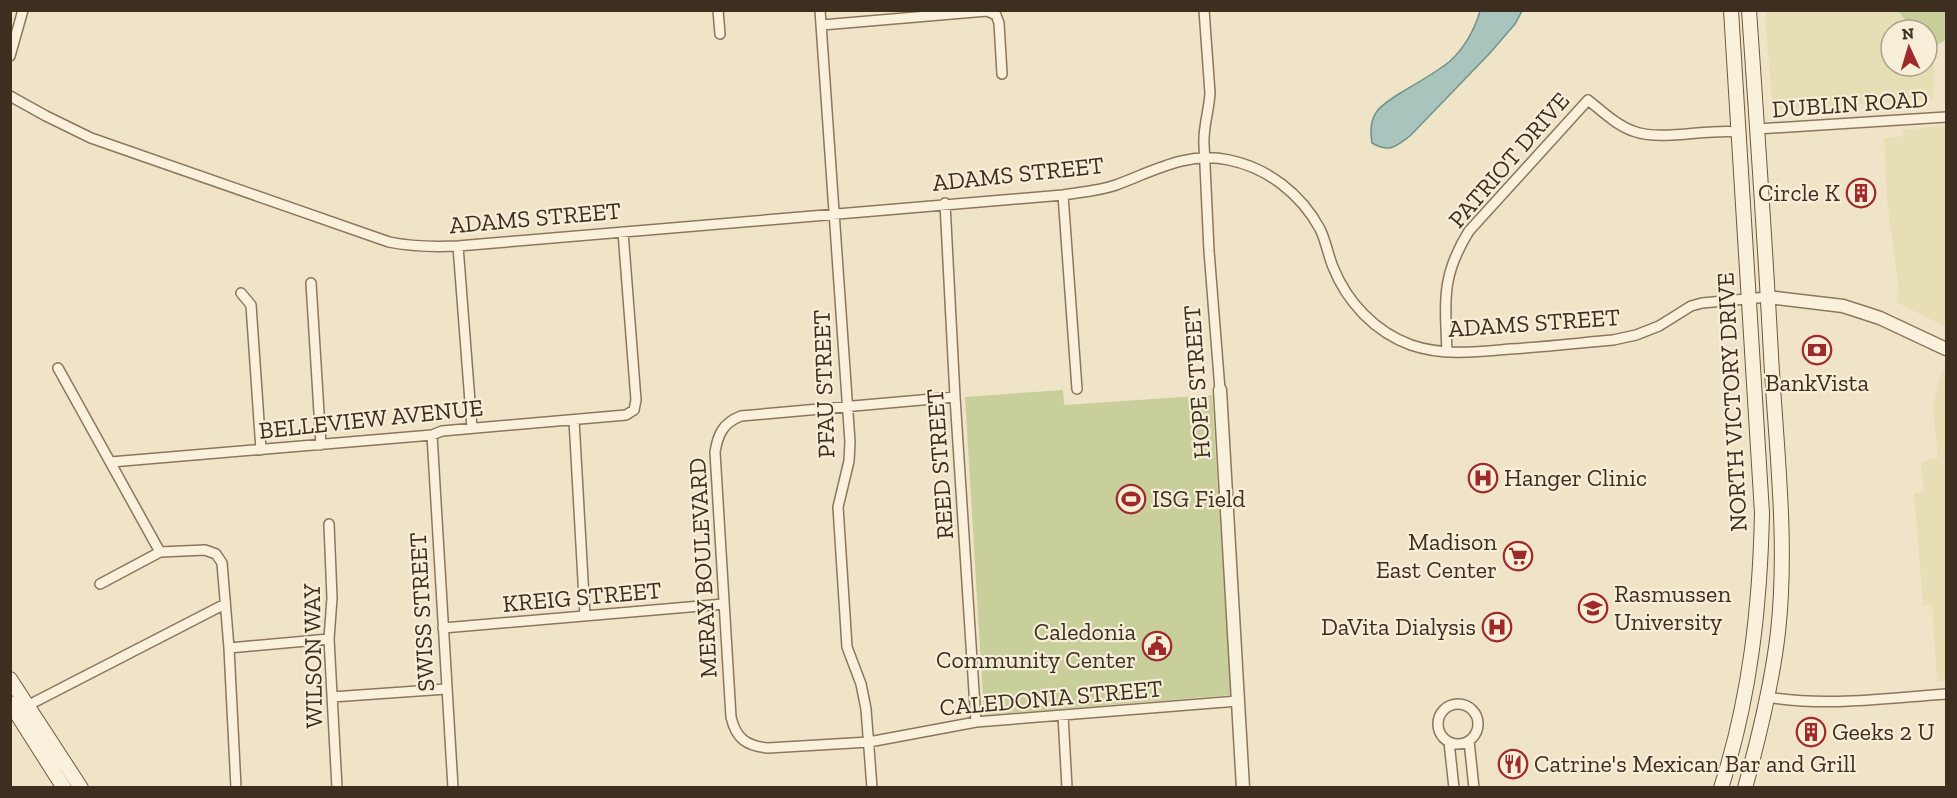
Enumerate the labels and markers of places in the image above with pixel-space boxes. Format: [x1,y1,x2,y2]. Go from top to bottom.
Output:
building icon: Circle K [1845,177,1877,209]
place label: Circle K [1758,178,1841,207]
bank icon: BankVista [1801,334,1833,366]
place label: BankVista [1765,368,1869,397]
hospital icon: Hanger Clinic [1467,462,1499,494]
place label: Hanger Clinic [1504,463,1647,492]
sports icon: ISG Field [1115,483,1147,515]
place label: ISG Field [1152,484,1246,513]
place label: Madison East Center [1376,527,1497,584]
supermarket icon: Madison East Center [1502,540,1534,572]
place label: Rasmussen University [1614,579,1731,636]
school or university icon: Rasmussen University [1577,592,1609,624]
hospital icon: DaVita Dialysis [1481,611,1513,643]
place label: DaVita Dialysis [1321,612,1476,641]
place label: Caledonia Community Center [936,617,1136,674]
public building icon: Caledonia Community Center [1141,630,1173,662]
building icon: Geeks 2 U [1795,716,1827,748]
place label: Geeks 2 U [1832,717,1935,746]
restaurant icon: Catrine's Mexican Bar and Grill [1497,748,1529,780]
place label: Catrine's Mexican Bar and Grill [1534,749,1856,778]

